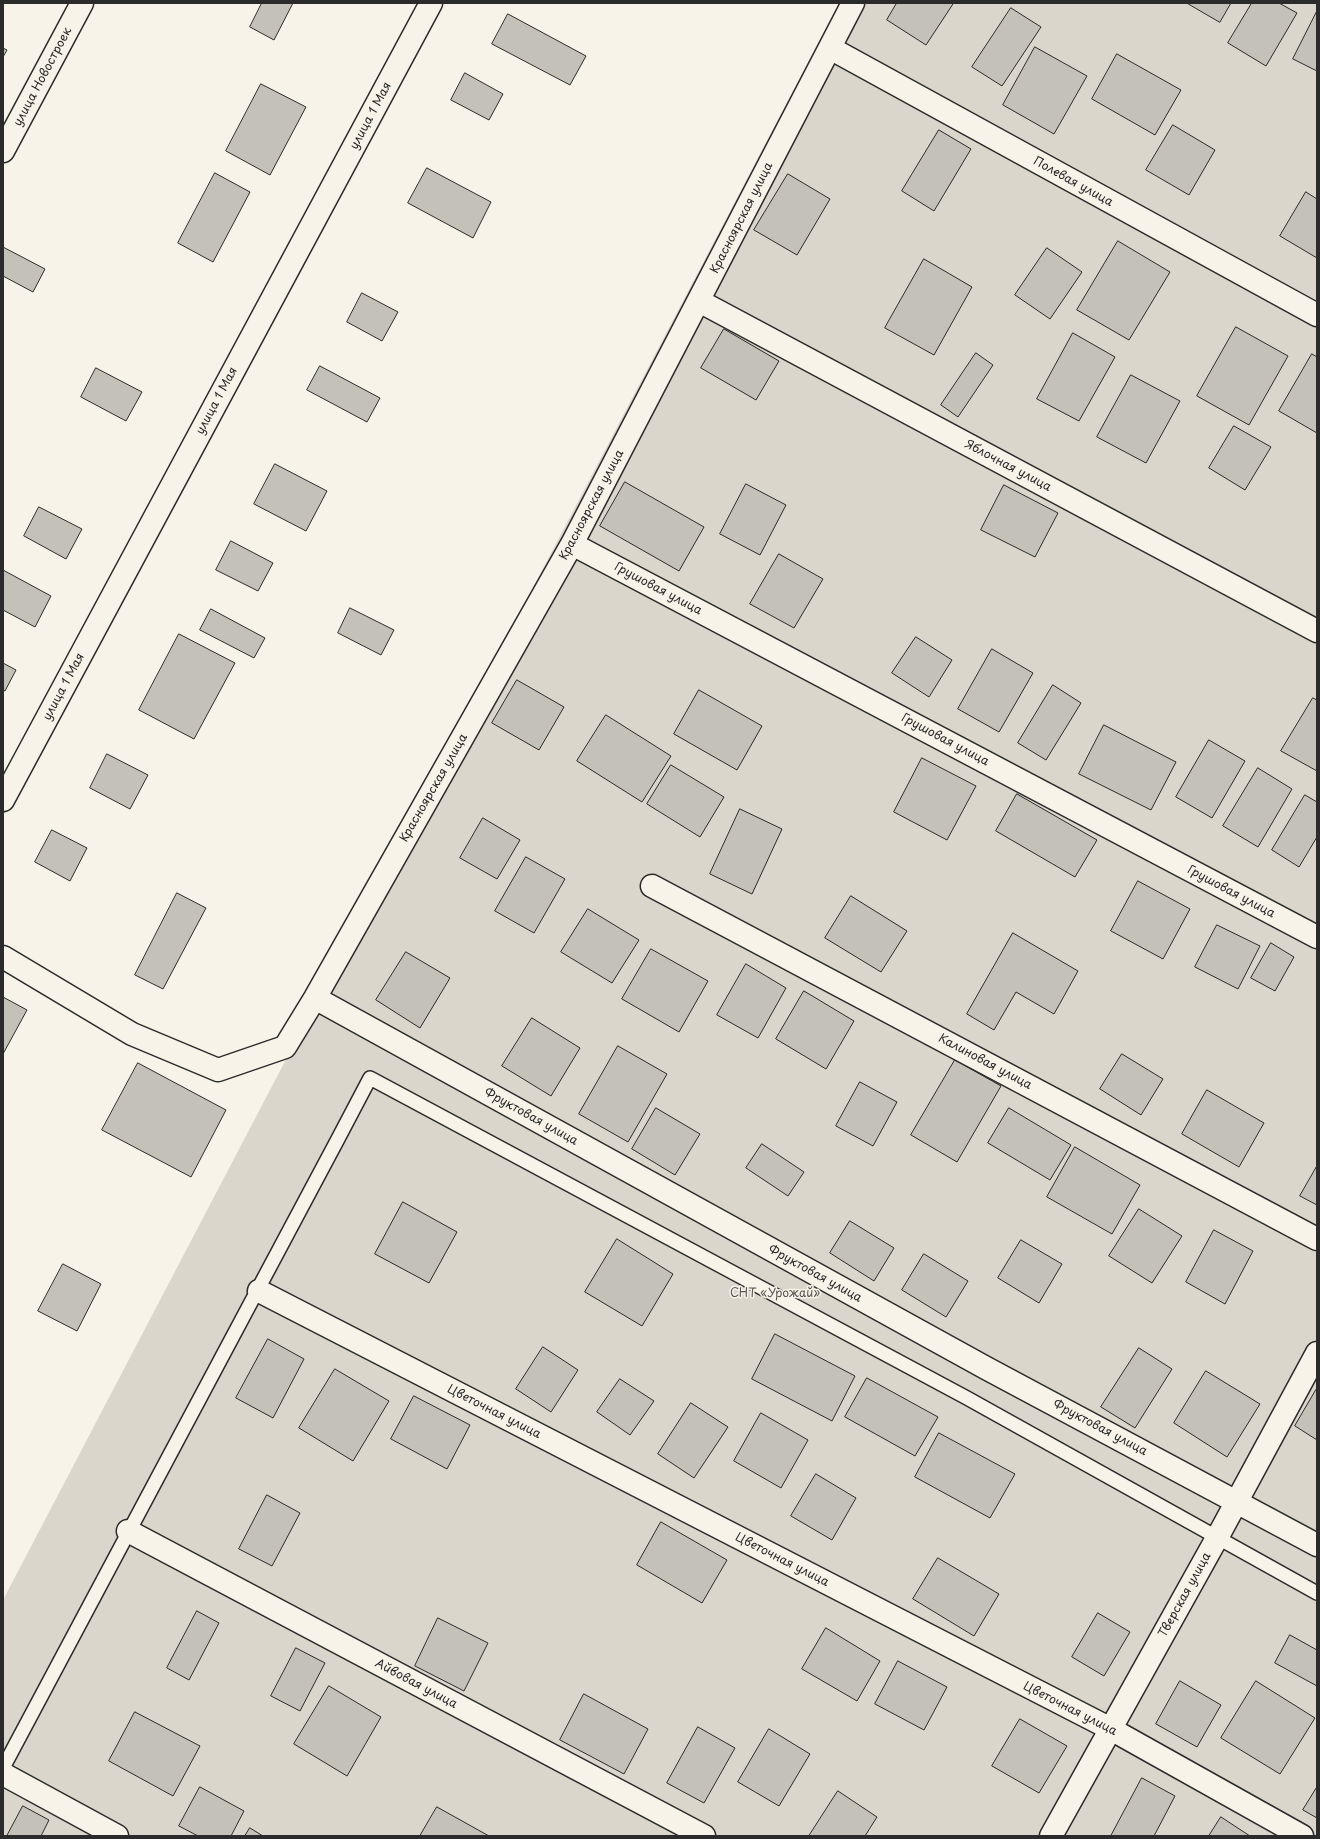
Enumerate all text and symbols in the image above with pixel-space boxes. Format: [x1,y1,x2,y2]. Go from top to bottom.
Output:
street label: улица Новостроек [11,25,75,129]
street label: улица 1 Мая [347,80,395,152]
street label: Полевая улица [1031,154,1115,210]
street label: Красноярская улица [708,160,776,276]
street label: улица 1 Мая [193,365,241,437]
street label: Яблочная улица [962,437,1054,495]
street label: Красноярская улица [557,447,627,563]
street label: Грушовая улица [612,560,704,618]
street label: улица 1 Мая [40,651,88,723]
street label: Грушовая улица [899,711,991,769]
street label: Красноярская улица [397,731,471,845]
street label: Грушовая улица [1185,863,1277,921]
street label: Калиновая улица [936,1031,1034,1093]
street label: Фруктовая улица [482,1085,580,1149]
street label: Фруктовая улица [766,1242,864,1306]
park label: СНТ «Урожай» [730,1287,820,1301]
street label: Цветочная улица [445,1382,543,1442]
street label: Фруктовая улица [1050,1397,1150,1459]
street label: Цветочная улица [733,1530,831,1590]
street label: Тверская улица [1156,1550,1214,1640]
street label: Айвовая улица [372,1656,460,1712]
street label: Цветочная улица [1021,1679,1119,1739]

